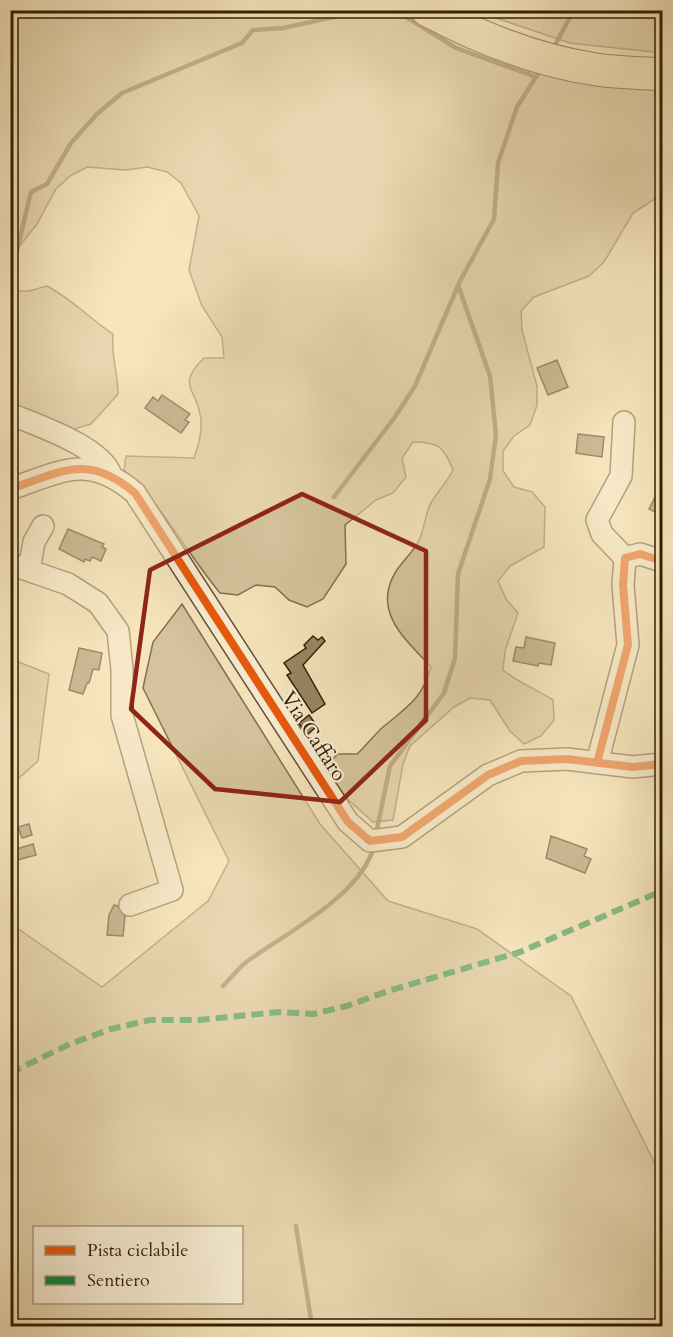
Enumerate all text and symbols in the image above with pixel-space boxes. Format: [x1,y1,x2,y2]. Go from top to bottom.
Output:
street label: Via Caffaro [274,686,353,787]
legend [33,1226,243,1304]
text: Pista ciclabile [87,1238,188,1263]
text: Sentiero [87,1268,150,1293]

